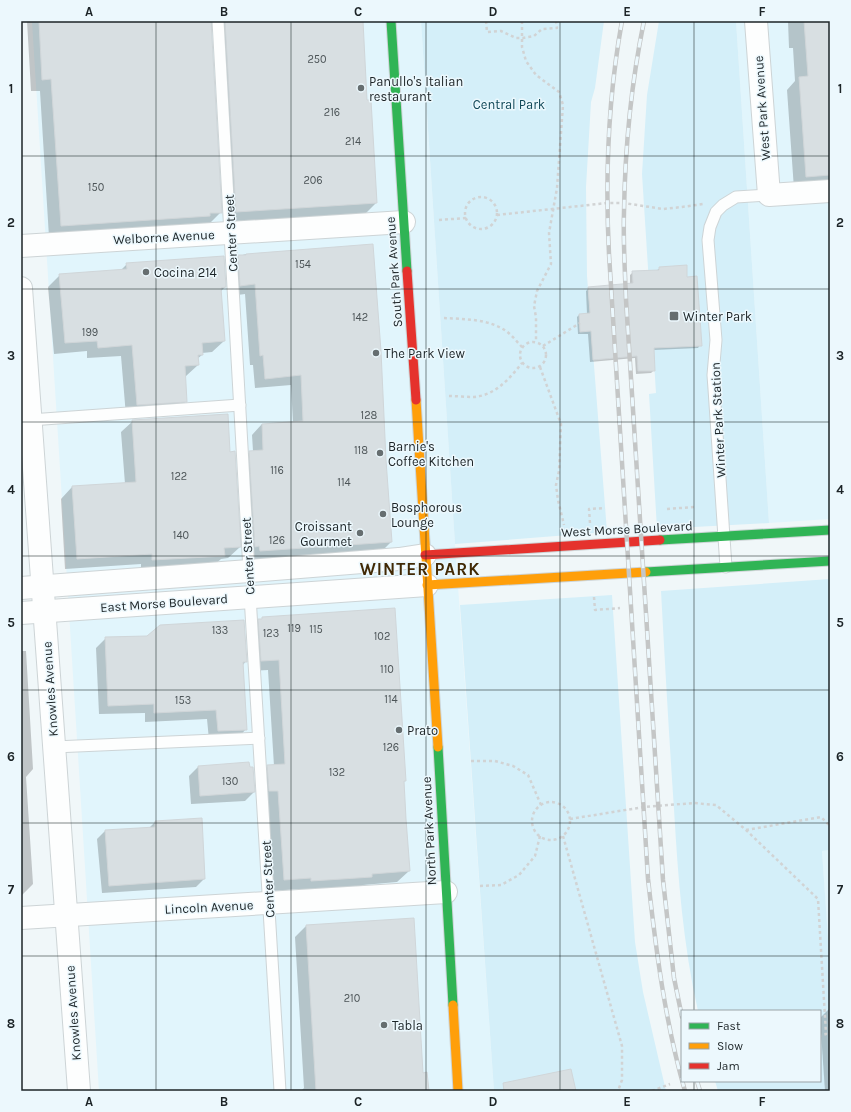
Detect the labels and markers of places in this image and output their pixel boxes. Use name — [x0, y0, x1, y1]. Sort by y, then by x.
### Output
place label: Panullo's Italian restaurant — [369, 74, 463, 104]
marker: Panullo's Italian restaurant — [356, 83, 366, 93]
place label: Cocina 214 — [154, 265, 217, 280]
marker: Cocina 214 — [141, 267, 151, 277]
place label: Winter Park — [683, 309, 752, 324]
marker: Winter Park — [668, 310, 680, 322]
place label: The Park View — [384, 346, 465, 361]
marker: The Park View — [371, 348, 381, 358]
place label: Barnie's Coffee Kitchen — [388, 439, 474, 469]
marker: Barnie's Coffee Kitchen — [375, 448, 385, 458]
place label: Bosphorous Lounge — [391, 500, 462, 530]
marker: Bosphorous Lounge — [378, 509, 388, 519]
place label: Croissant Gourmet — [295, 519, 352, 549]
marker: Croissant Gourmet — [355, 528, 365, 538]
place label: Prato — [407, 723, 438, 738]
marker: Prato — [394, 725, 404, 735]
place label: Tabla — [392, 1018, 423, 1033]
marker: Tabla — [379, 1020, 389, 1030]

